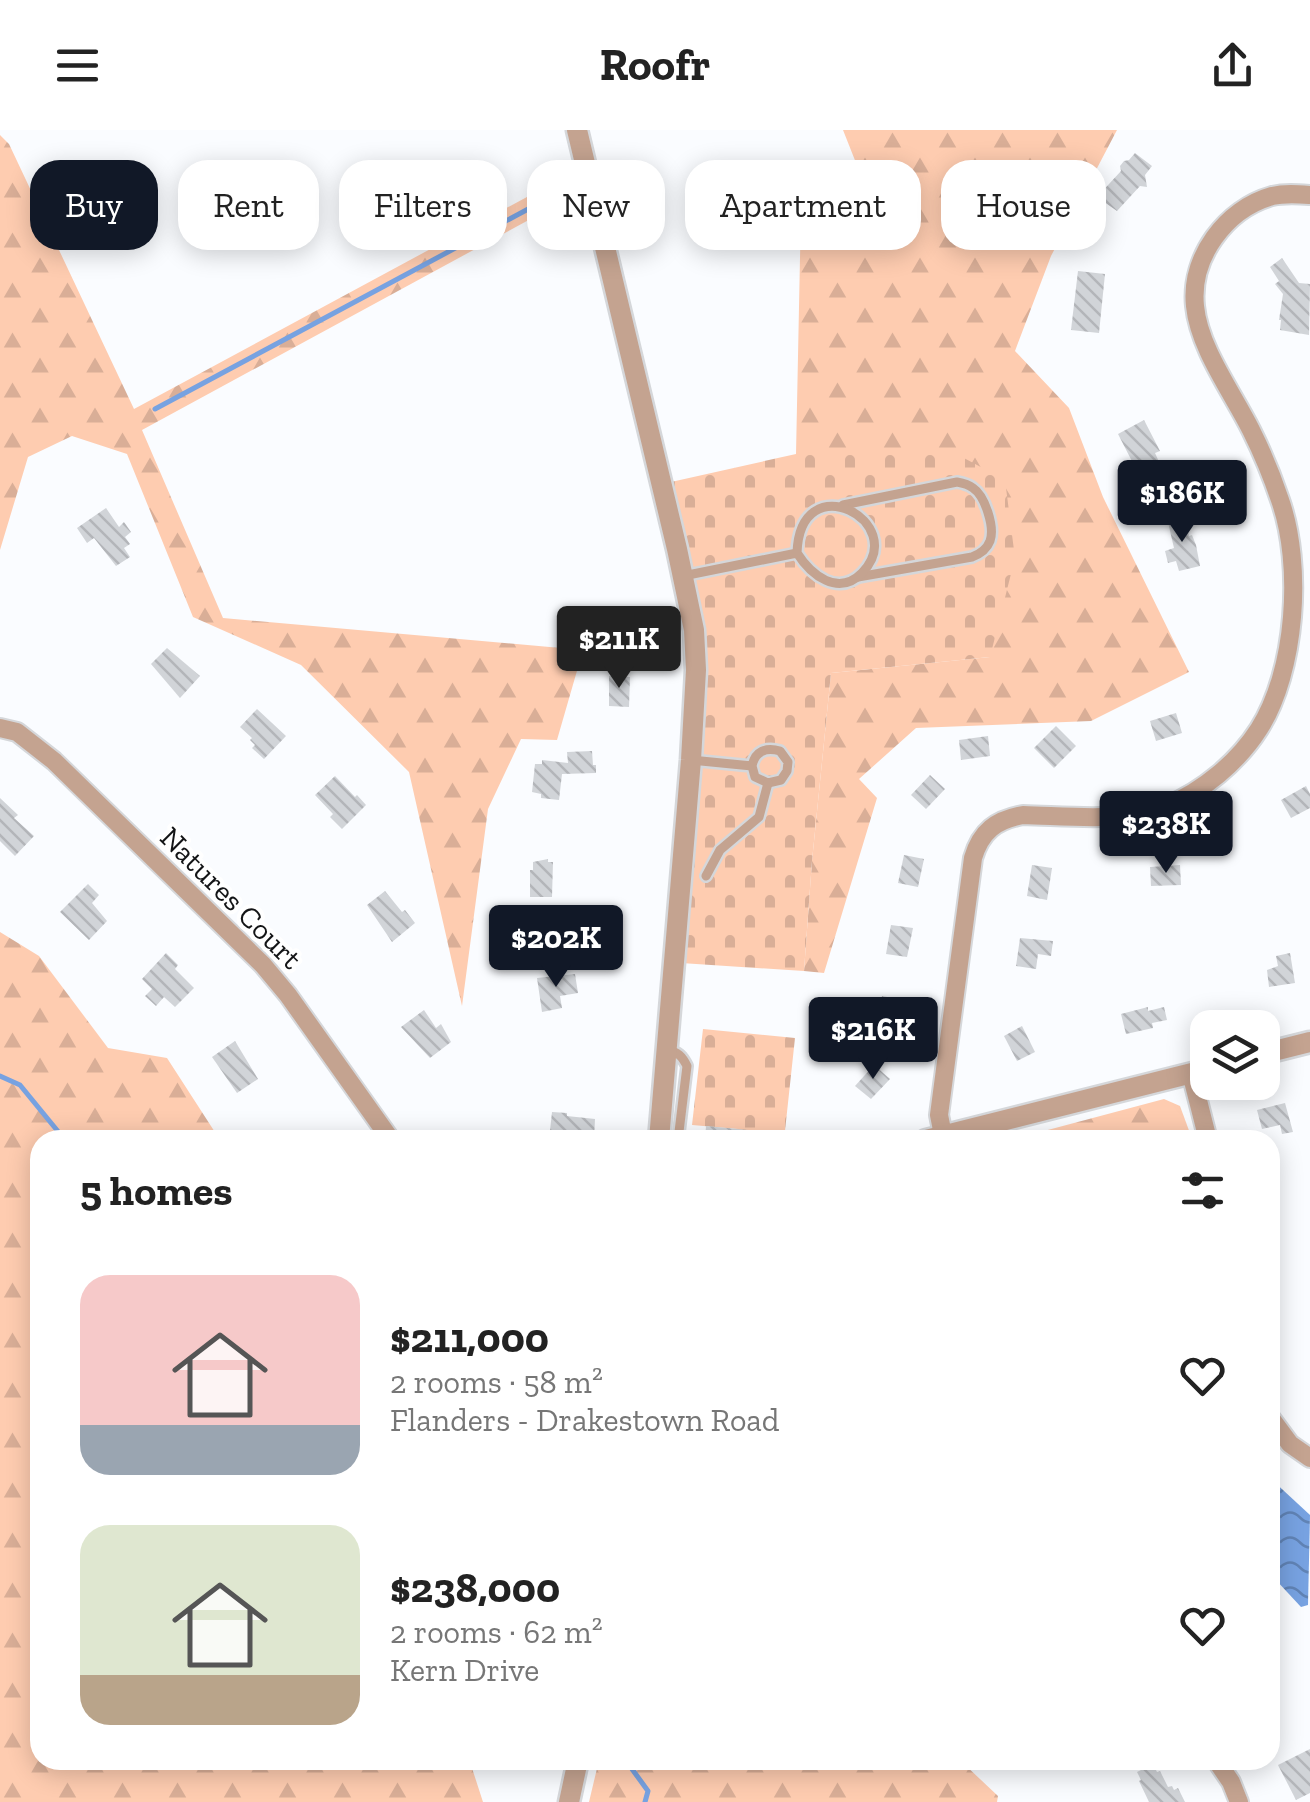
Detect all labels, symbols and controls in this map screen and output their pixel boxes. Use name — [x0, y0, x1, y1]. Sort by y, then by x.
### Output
icon: menu — [50, 38, 105, 93]
text: Roofr — [600, 38, 710, 92]
icon: share — [1205, 38, 1260, 93]
chip: Buy — [30, 160, 158, 250]
chip: Rent — [178, 160, 319, 250]
chip: Filters — [339, 160, 507, 250]
chip: New — [527, 160, 665, 250]
chip: Apartment — [685, 160, 921, 250]
chip: House — [941, 160, 1106, 250]
pin: $186K — [1112, 460, 1252, 545]
text: $186K — [1140, 473, 1224, 511]
pin: $211K — [549, 606, 689, 691]
text: $211K — [579, 619, 659, 657]
pin: $238K — [1096, 791, 1236, 876]
text: $238K — [1122, 804, 1210, 842]
street label: Natures Court — [153, 820, 309, 976]
pin: $202K — [486, 905, 626, 990]
text: $202K — [511, 918, 601, 956]
pin: $216K — [803, 997, 943, 1082]
text: $216K — [831, 1010, 915, 1048]
map controls — [1190, 1010, 1280, 1100]
button: layers — [1190, 1010, 1280, 1100]
icon: filters — [1175, 1163, 1230, 1218]
text: 5 homes — [80, 1165, 233, 1216]
text: $211,000 — [390, 1312, 549, 1363]
icon: home — [160, 1315, 280, 1435]
icon: heart — [1175, 1348, 1230, 1403]
text: 2 rooms · 58 m² — [390, 1363, 603, 1401]
text: Flanders - Drakestown Road — [390, 1401, 779, 1439]
text: $238,000 — [390, 1562, 560, 1613]
icon: home — [160, 1565, 280, 1685]
icon: heart — [1175, 1598, 1230, 1653]
text: 2 rooms · 62 m² — [390, 1613, 603, 1651]
text: Kern Drive — [390, 1651, 539, 1689]

